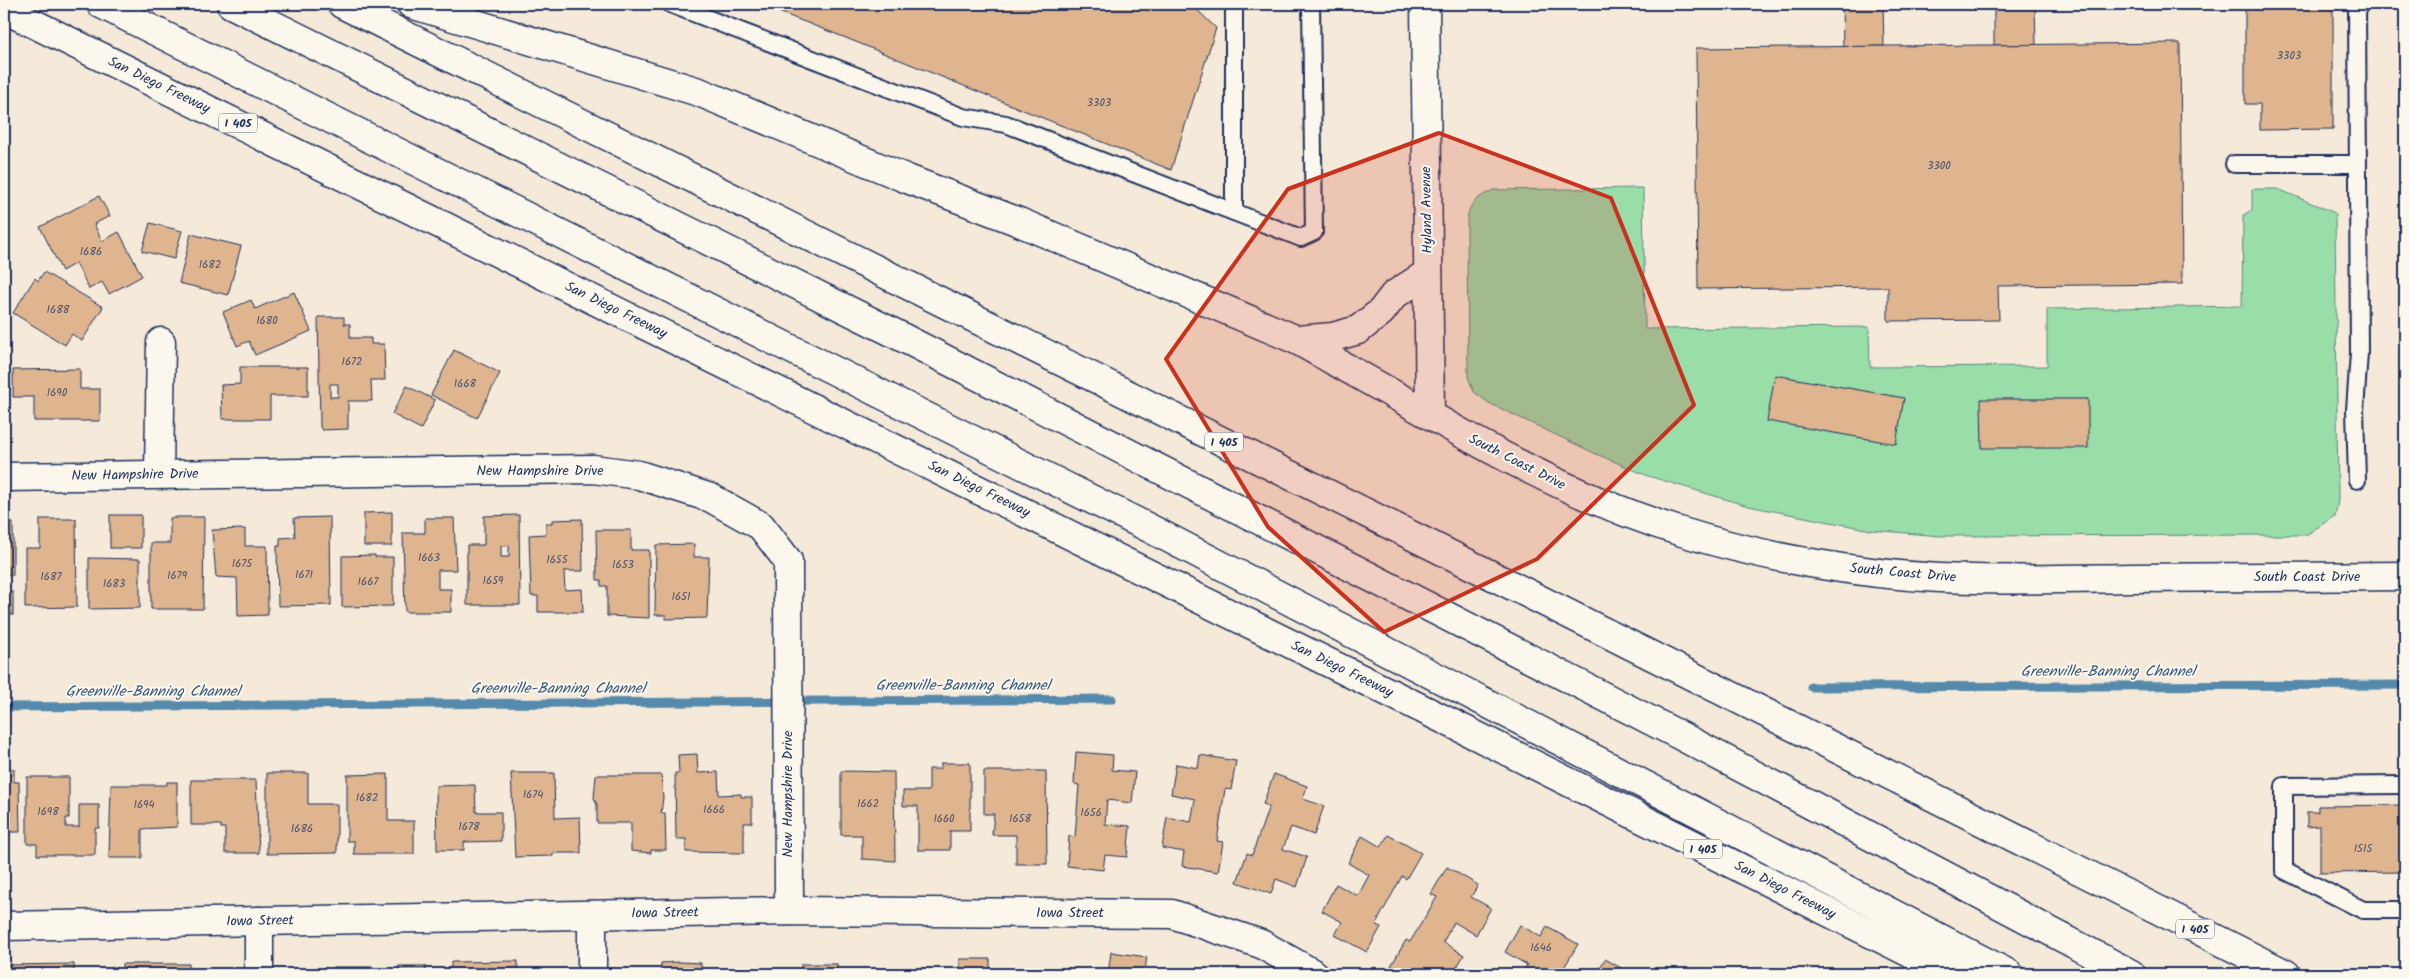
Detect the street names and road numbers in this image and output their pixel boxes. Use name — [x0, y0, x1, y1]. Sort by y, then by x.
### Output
street label: San Diego Freeway — [104, 51, 214, 120]
road number: I 405 — [219, 114, 257, 132]
street label: Hyland Avenue — [1415, 166, 1439, 254]
street label: San Diego Freeway — [561, 276, 671, 345]
street label: South Coast Drive — [1465, 428, 1570, 496]
road number: I 405 — [1205, 432, 1243, 452]
street label: San Diego Freeway — [924, 455, 1034, 524]
street label: New Hampshire Drive — [476, 460, 604, 482]
street label: New Hampshire Drive — [71, 463, 199, 487]
street label: South Coast Drive — [1849, 557, 1958, 589]
street label: South Coast Drive — [2254, 566, 2361, 588]
street label: San Diego Freeway — [1287, 635, 1397, 704]
street label: New Hampshire Drive — [777, 730, 799, 858]
road number: I 405 — [1684, 840, 1722, 859]
street label: San Diego Freeway — [1730, 855, 1840, 925]
street label: Iowa Street — [631, 901, 700, 925]
street label: Iowa Street — [1036, 902, 1104, 924]
street label: Iowa Street — [226, 909, 295, 933]
road number: I 405 — [2176, 920, 2214, 939]

